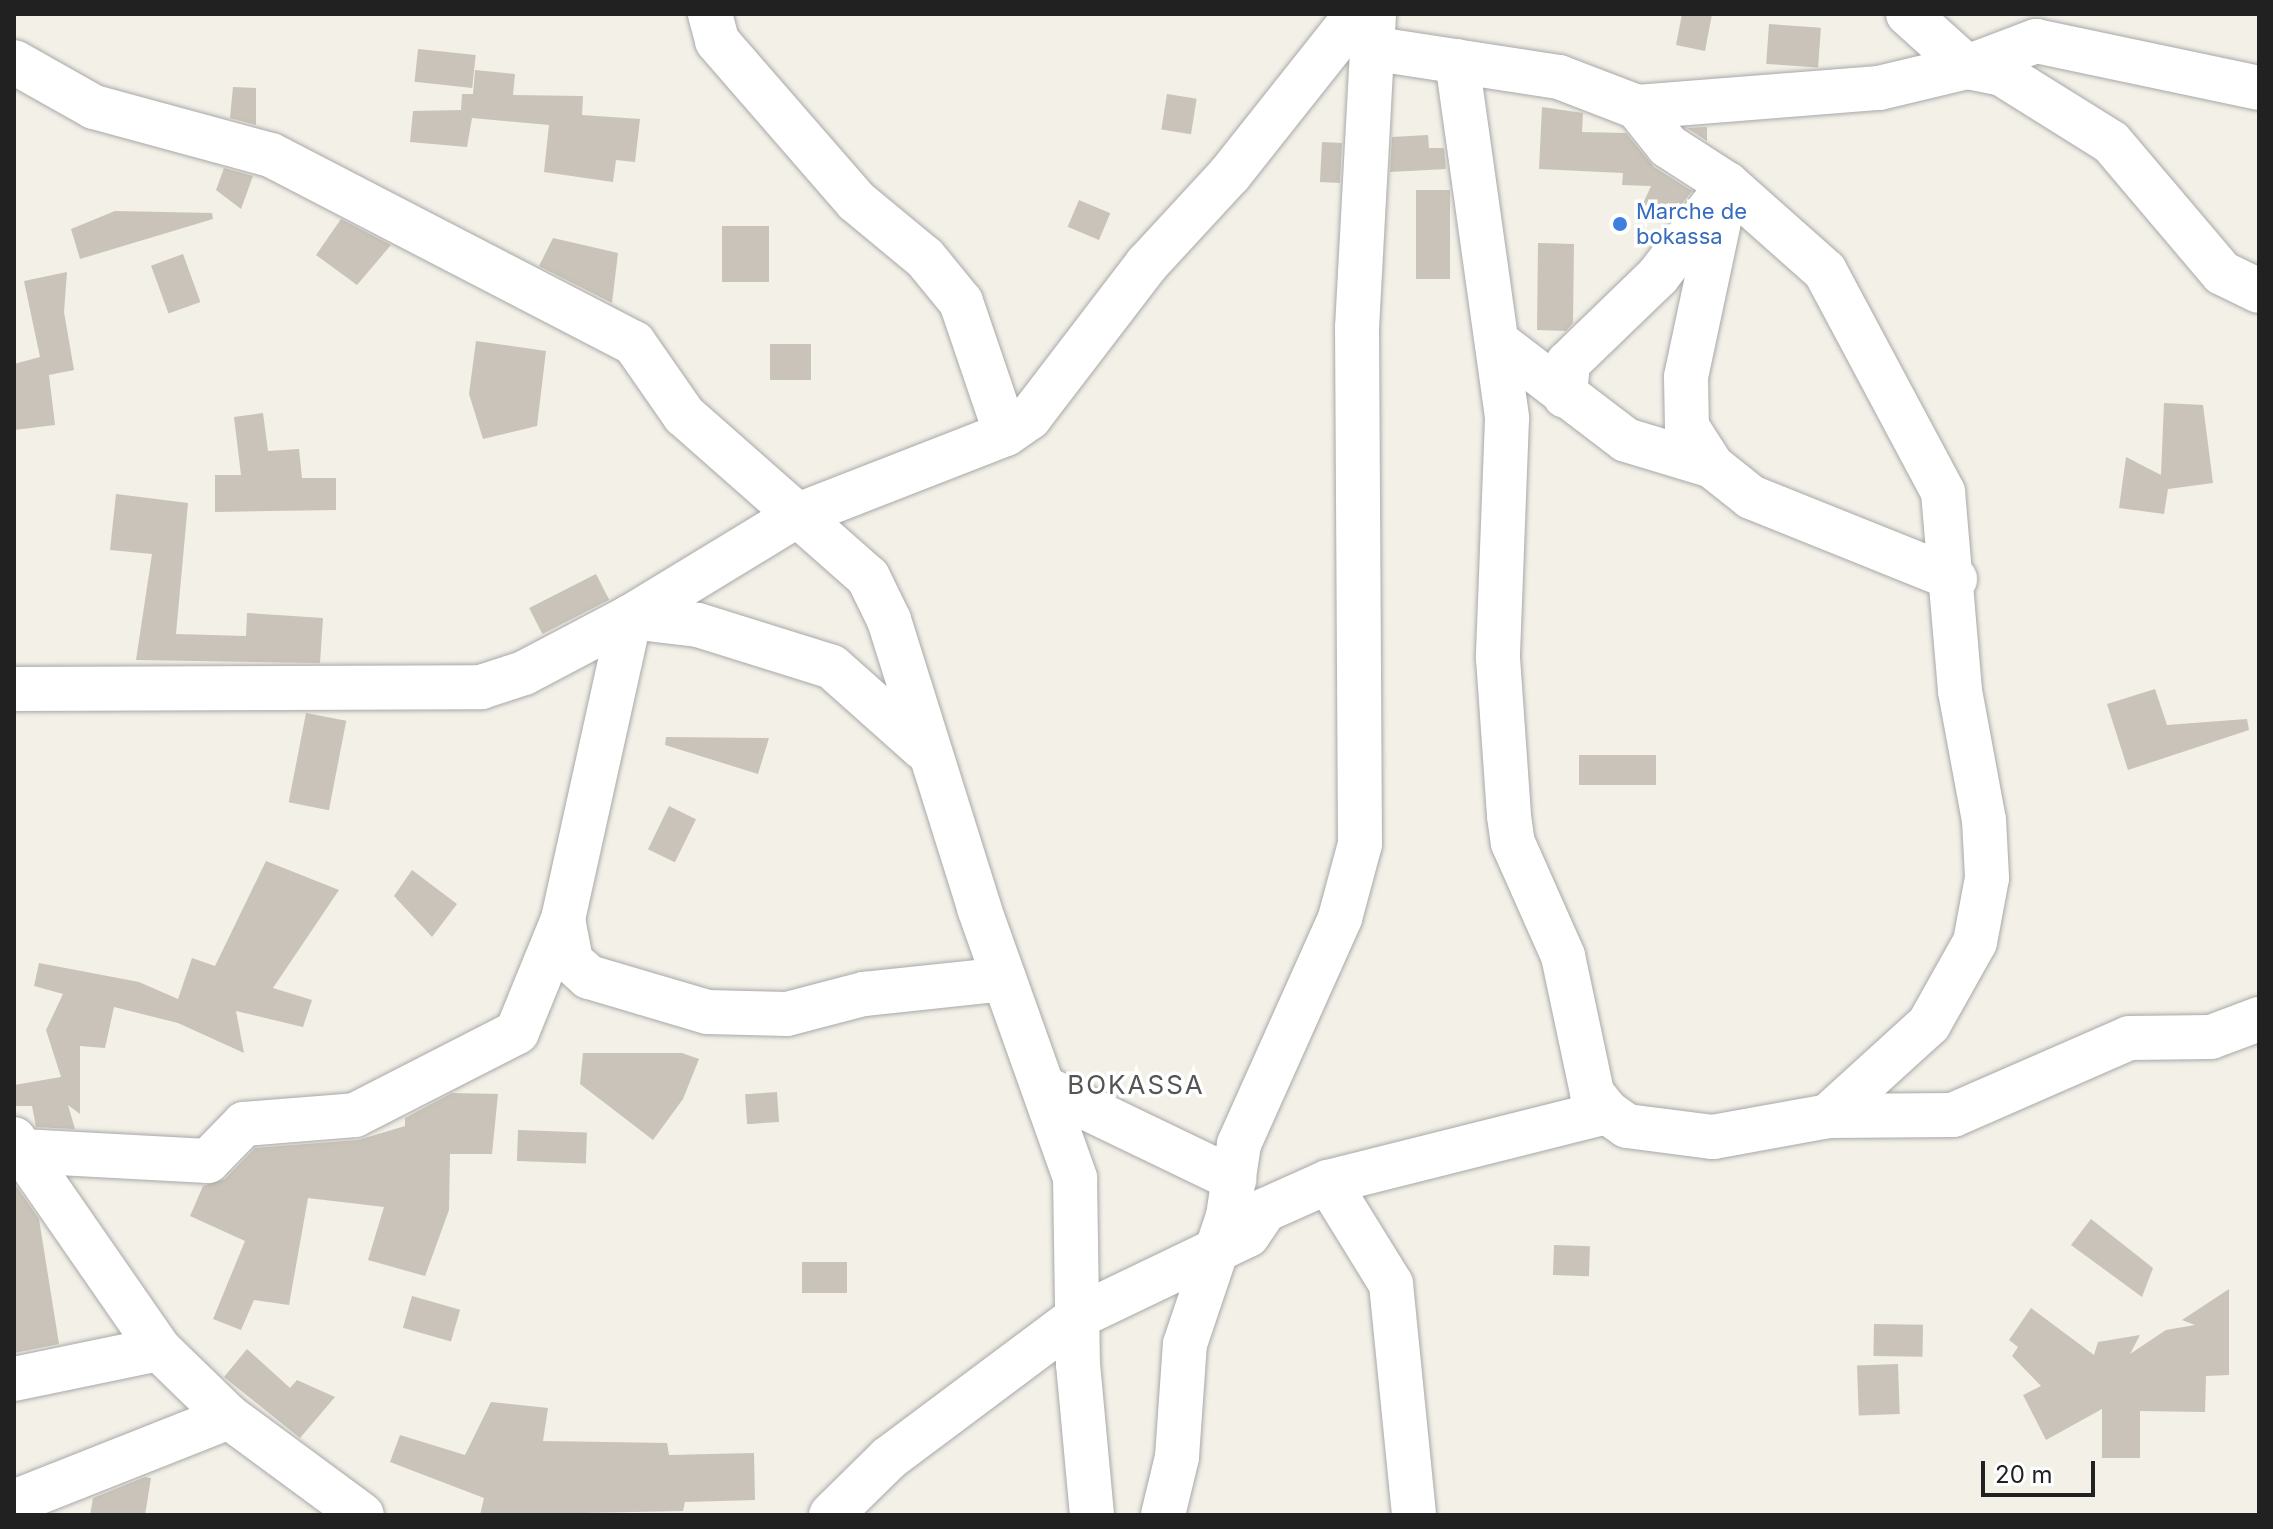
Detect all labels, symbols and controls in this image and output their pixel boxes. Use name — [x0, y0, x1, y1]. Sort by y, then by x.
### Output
place label: Marche de bokassa — [1636, 198, 1747, 250]
marker: Marche de bokassa — [1611, 215, 1629, 233]
district label: BOKASSA — [1067, 1069, 1205, 1101]
scale bar — [1985, 1445, 2099, 1495]
text: 20 m — [1995, 1460, 2053, 1489]

